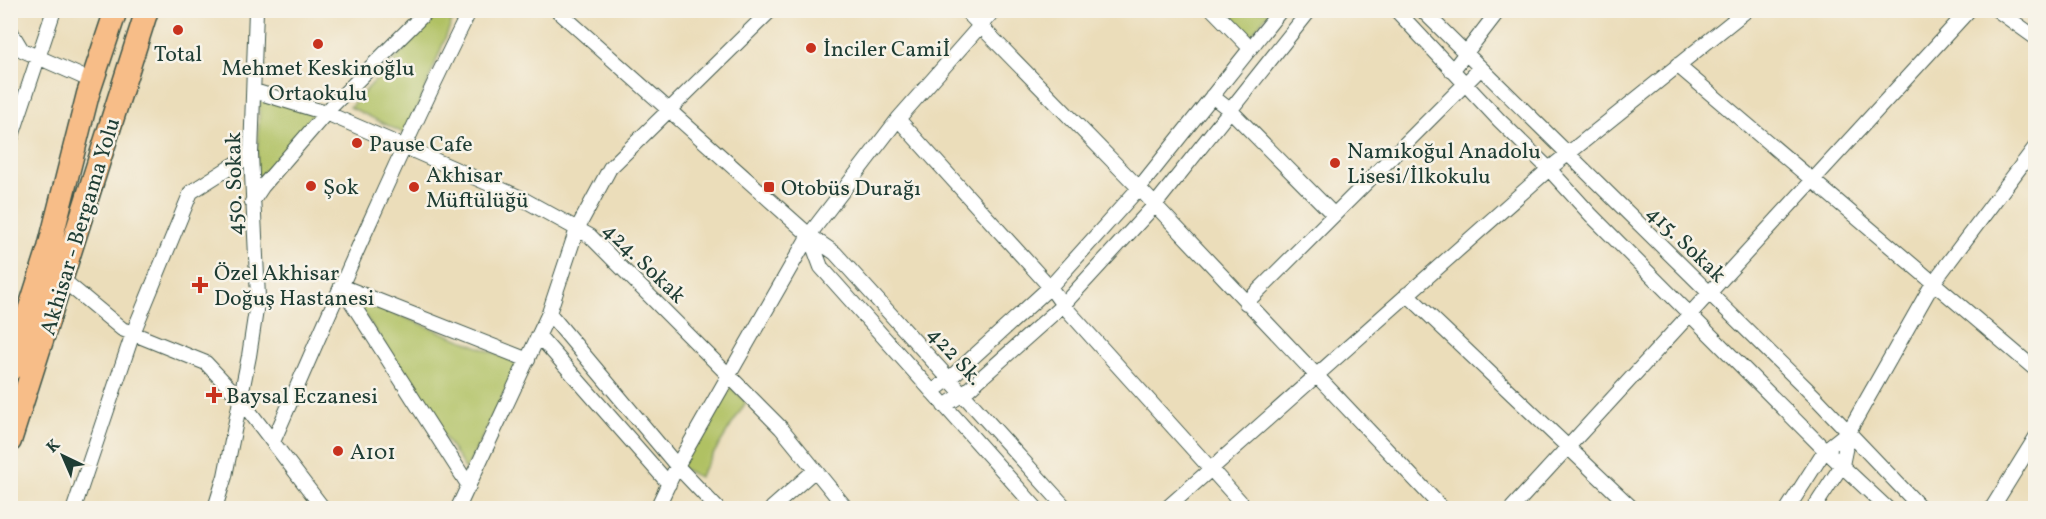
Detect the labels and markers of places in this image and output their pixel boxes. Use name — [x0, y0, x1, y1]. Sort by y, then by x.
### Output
marker: Total — [171, 23, 185, 37]
place label: İnciler Camiİ — [823, 35, 950, 66]
marker: Mehmet Keskinoğlu Ortaokulu — [311, 37, 325, 51]
place label: Total — [154, 40, 202, 71]
marker: İnciler Camiİ — [804, 41, 818, 55]
place label: Mehmet Keskinoğlu Ortaokulu — [221, 54, 415, 110]
place label: Pause Cafe — [369, 130, 473, 161]
marker: Pause Cafe — [350, 136, 364, 150]
place label: Namıkoğul Anadolu Lisesi/İlkokulu — [1347, 137, 1541, 193]
marker: Namıkoğul Anadolu Lisesi/İlkokulu — [1328, 156, 1342, 170]
place label: Akhisar Müftülüğü — [426, 161, 529, 217]
place label: Şok — [323, 173, 359, 204]
place label: Otobüs Durağı — [781, 174, 921, 205]
marker: Şok — [304, 179, 318, 193]
marker: Akhisar Müftülüğü — [407, 180, 421, 194]
marker: Otobüs Durağı — [762, 180, 776, 194]
place label: Özel Akhisar Doğuş Hastanesi — [214, 259, 374, 315]
marker: Özel Akhisar Doğuş Hastanesi — [191, 276, 209, 294]
place label: Baysal Eczanesi — [226, 382, 378, 413]
marker: Baysal Eczanesi — [207, 388, 221, 402]
place label: A101 — [350, 438, 396, 469]
marker: A101 — [331, 444, 345, 458]

